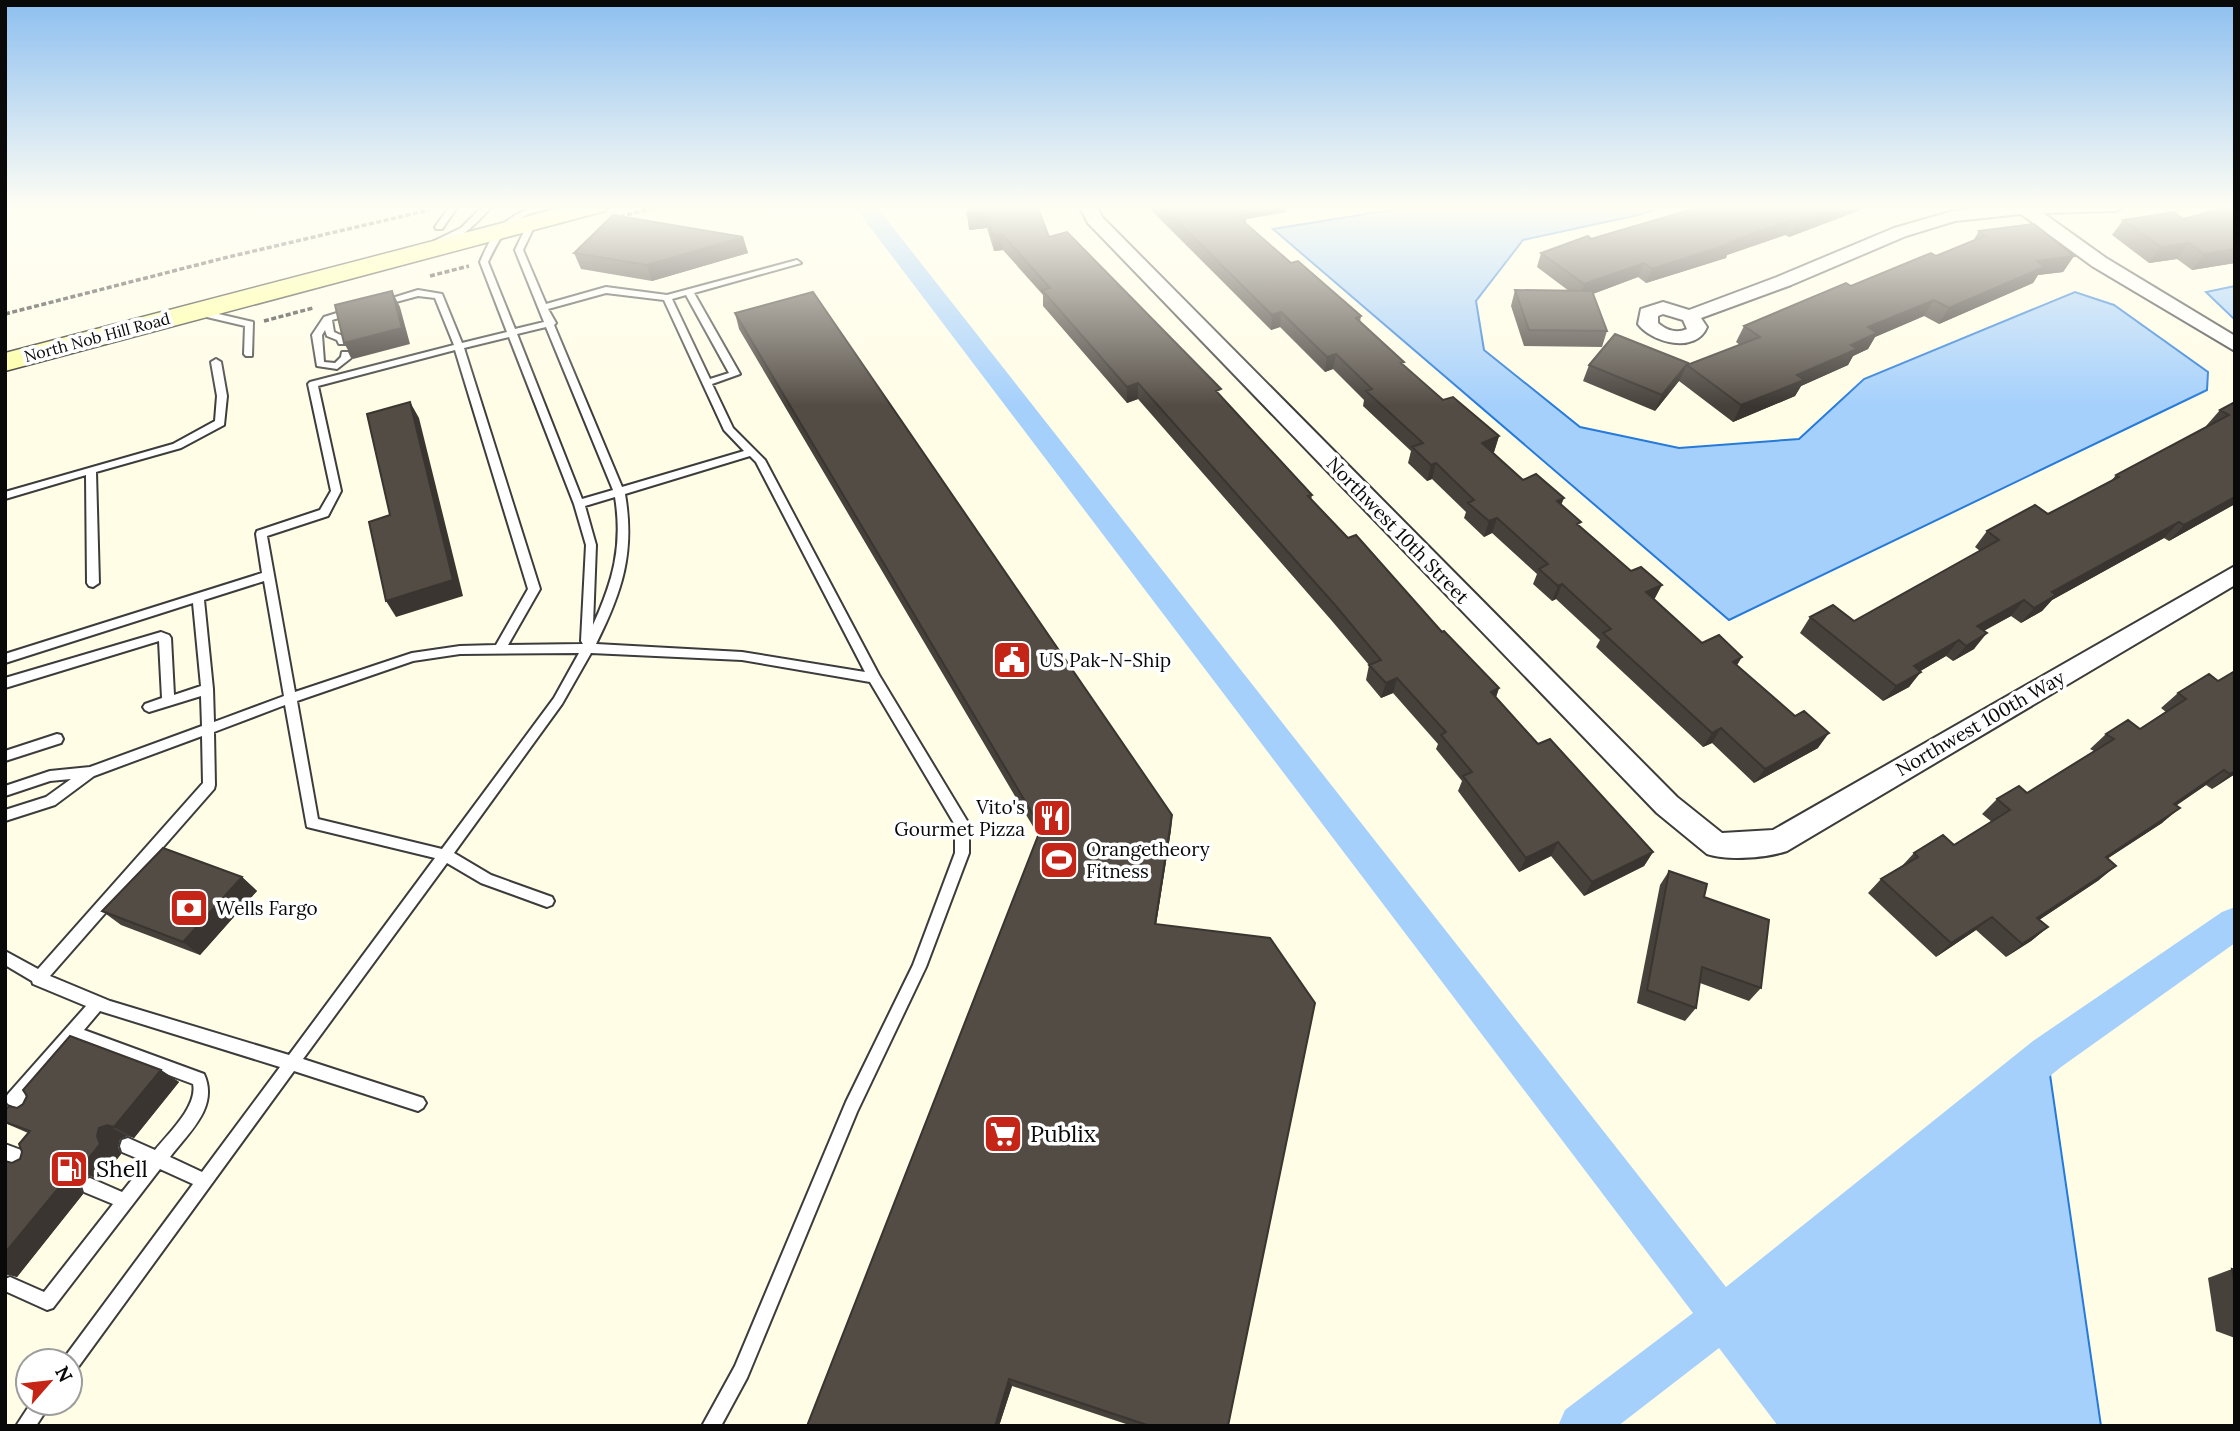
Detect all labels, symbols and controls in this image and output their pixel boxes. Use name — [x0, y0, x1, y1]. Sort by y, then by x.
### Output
street label: North Nob Hill Road — [22, 308, 173, 366]
street label: Northwest 10th Street — [1322, 451, 1475, 609]
public building icon: US Pak-N-Ship — [991, 639, 1033, 681]
place label: US Pak-N-Ship — [1039, 648, 1171, 672]
street label: Northwest 100th Way — [1891, 665, 2069, 781]
place label: Vito's Gourmet Pizza — [894, 795, 1025, 841]
restaurant icon: Vito's Gourmet Pizza — [1031, 797, 1073, 839]
place label: Orangetheory Fitness — [1086, 837, 1210, 883]
sports icon: Orangetheory Fitness — [1038, 839, 1080, 881]
bank icon: Wells Fargo — [168, 887, 210, 929]
place label: Wells Fargo — [216, 896, 318, 920]
supermarket icon: Publix — [982, 1113, 1024, 1155]
place label: Publix — [1030, 1119, 1096, 1148]
fuel station icon: Shell — [48, 1148, 90, 1190]
place label: Shell — [96, 1154, 148, 1183]
north arrow — [14, 1347, 84, 1417]
text: N — [50, 1362, 78, 1386]

